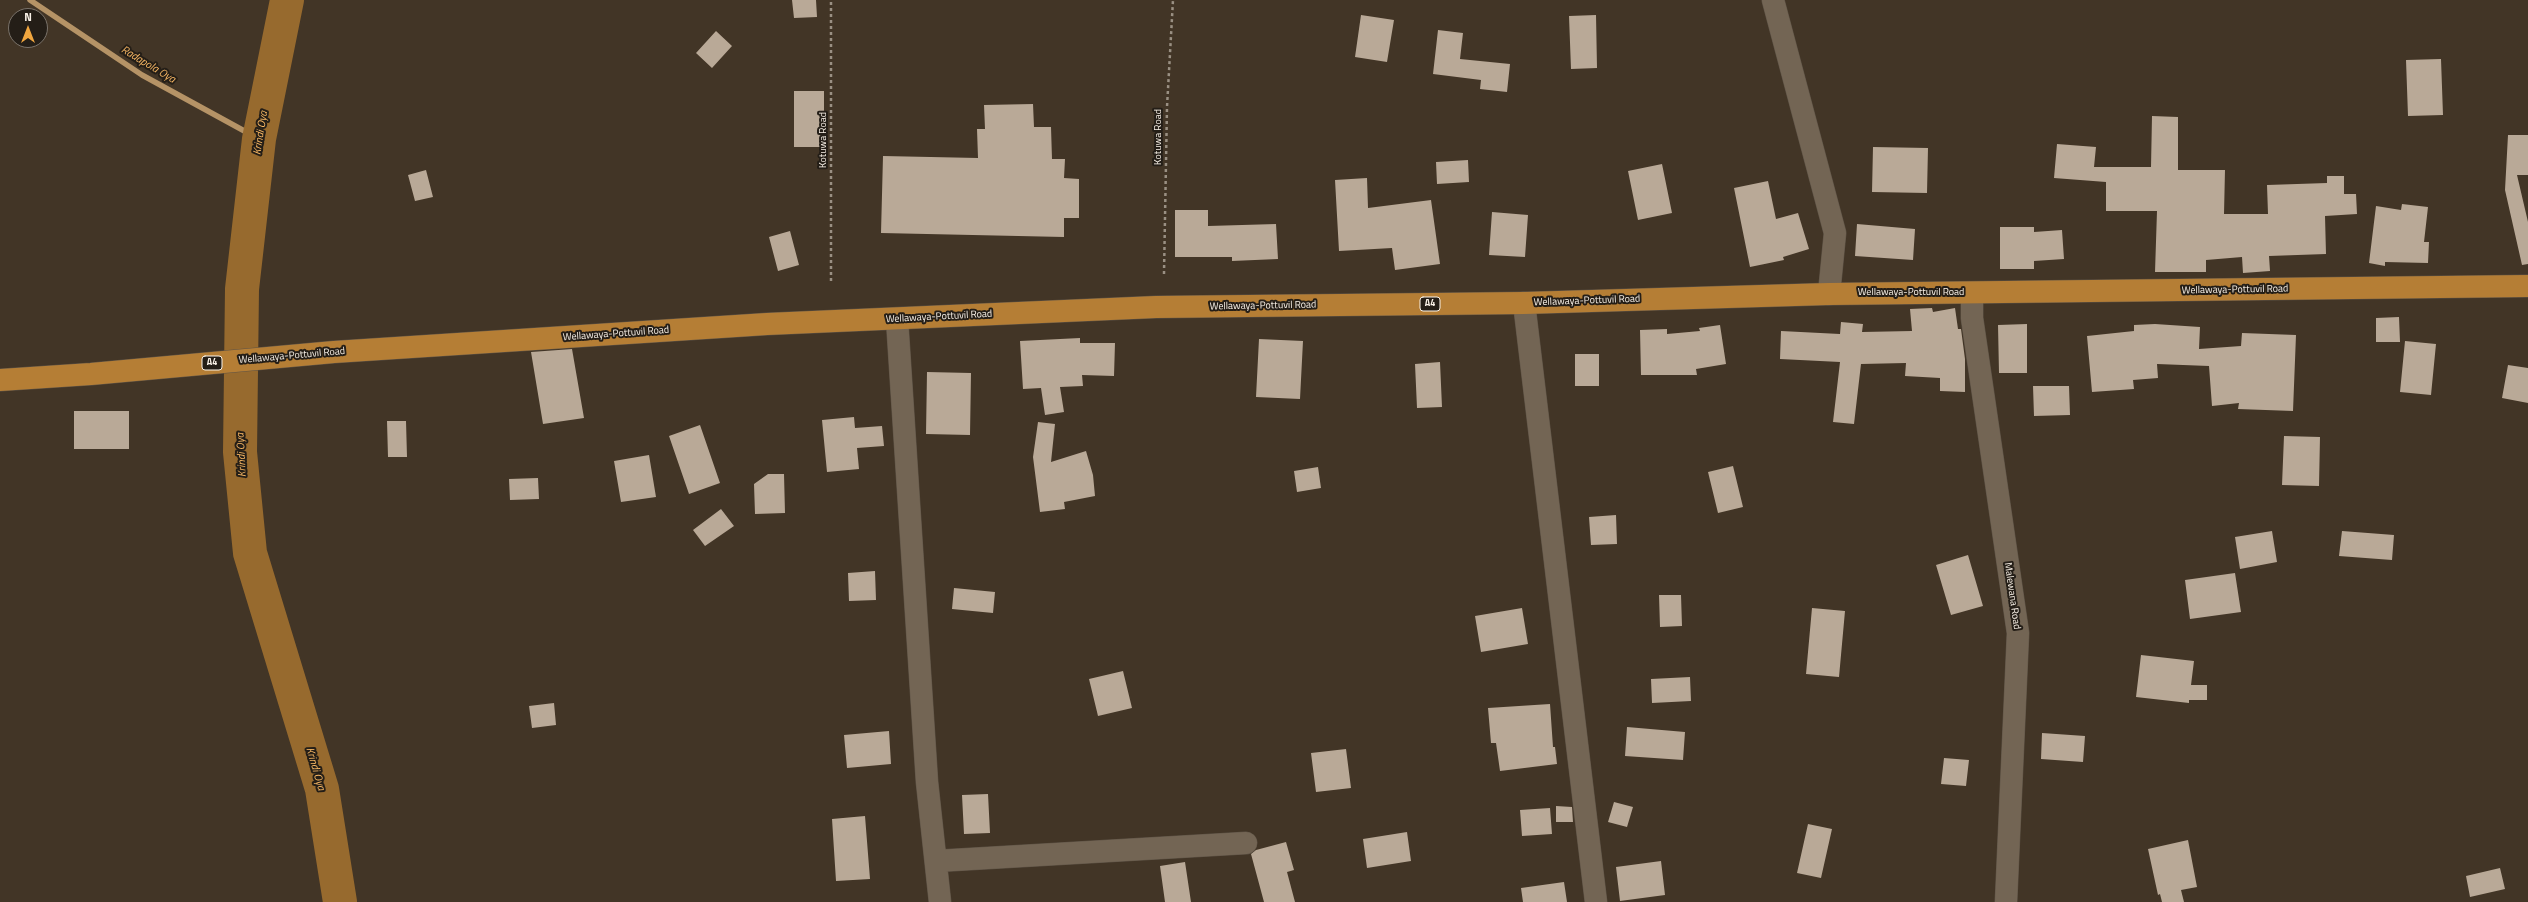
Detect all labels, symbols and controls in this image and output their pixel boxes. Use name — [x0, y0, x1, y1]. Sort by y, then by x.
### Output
north arrow — [8, 8, 48, 48]
text: N — [24, 9, 32, 25]
water label: Radapola Oya — [118, 44, 178, 86]
street label: Kotuwa Road — [1153, 109, 1165, 165]
water label: Krindi Oya — [251, 110, 271, 156]
street label: Kotuwa Road — [818, 112, 830, 168]
street label: Wellawaya-Pottuvil Road — [2182, 283, 2288, 297]
street label: Wellawaya-Pottuvil Road — [1858, 287, 1964, 299]
street label: Wellawaya-Pottuvil Road — [1534, 293, 1640, 309]
road number: A4 — [1420, 297, 1440, 311]
street label: Wellawaya-Pottuvil Road — [1210, 299, 1316, 313]
street label: Wellawaya-Pottuvil Road — [885, 308, 993, 326]
street label: Wellawaya-Pottuvil Road — [562, 324, 670, 344]
street label: Wellawaya-Pottuvil Road — [238, 345, 346, 367]
road number: A4 — [202, 356, 222, 370]
water label: Krindi Oya — [234, 432, 250, 478]
street label: Malewana Road — [2001, 562, 2023, 630]
water label: Krindi Oya — [303, 746, 327, 792]

